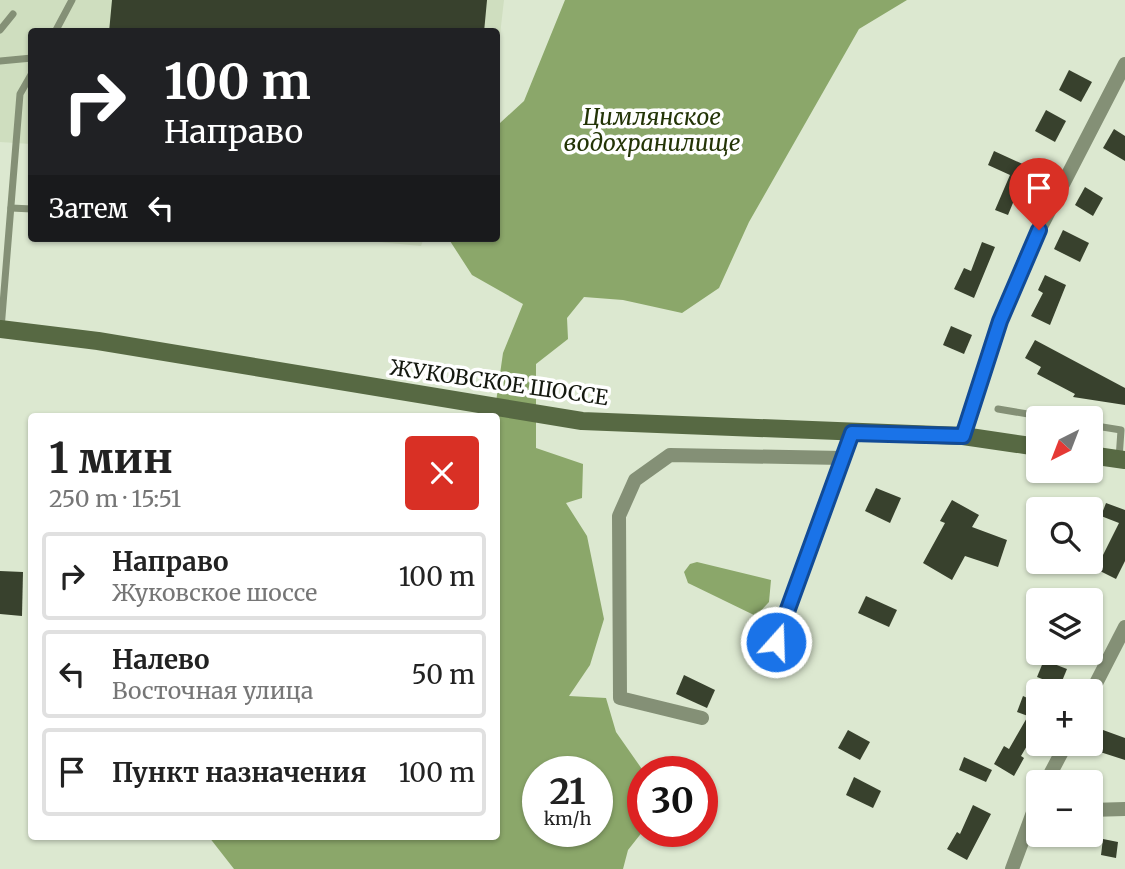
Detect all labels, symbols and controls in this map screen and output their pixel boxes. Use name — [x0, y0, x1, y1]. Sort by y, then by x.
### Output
text: 100 m — [164, 51, 311, 112]
icon: right — [49, 56, 140, 147]
water label: Цимлянское водохранилище — [564, 102, 740, 157]
text: Направо — [164, 112, 303, 152]
pin — [1009, 158, 1069, 230]
icon: arrive — [1020, 169, 1058, 207]
icon: left — [142, 189, 180, 227]
text: Затем — [49, 192, 128, 225]
street label: ЖУКОВСКОЕ ШОССЕ — [388, 354, 611, 411]
north arrow — [1026, 406, 1102, 483]
map controls — [1026, 406, 1103, 847]
text: 1 мин — [49, 432, 173, 484]
button: close — [405, 436, 479, 510]
text: 250 m · 15:51 — [49, 484, 181, 513]
button: search — [1026, 497, 1103, 574]
text: Направо — [112, 545, 229, 578]
icon: right — [53, 557, 91, 595]
text: 100 m — [399, 560, 475, 593]
text: Жуковское шоссе — [112, 578, 317, 607]
button: layers — [1026, 588, 1103, 665]
position arrow — [739, 605, 813, 679]
text: Налево — [112, 643, 210, 676]
icon: left — [53, 655, 91, 693]
text: 50 m — [411, 658, 475, 691]
text: Восточная улица — [112, 676, 313, 705]
button: + — [1026, 679, 1103, 756]
icon: arrive — [53, 753, 91, 791]
text: Пункт назначения — [112, 756, 366, 789]
text: 100 m — [399, 756, 475, 789]
speed limit sign: 30 — [627, 756, 718, 847]
text: 21 — [550, 770, 585, 814]
button: − — [1026, 770, 1103, 847]
text: km/h — [544, 807, 591, 830]

